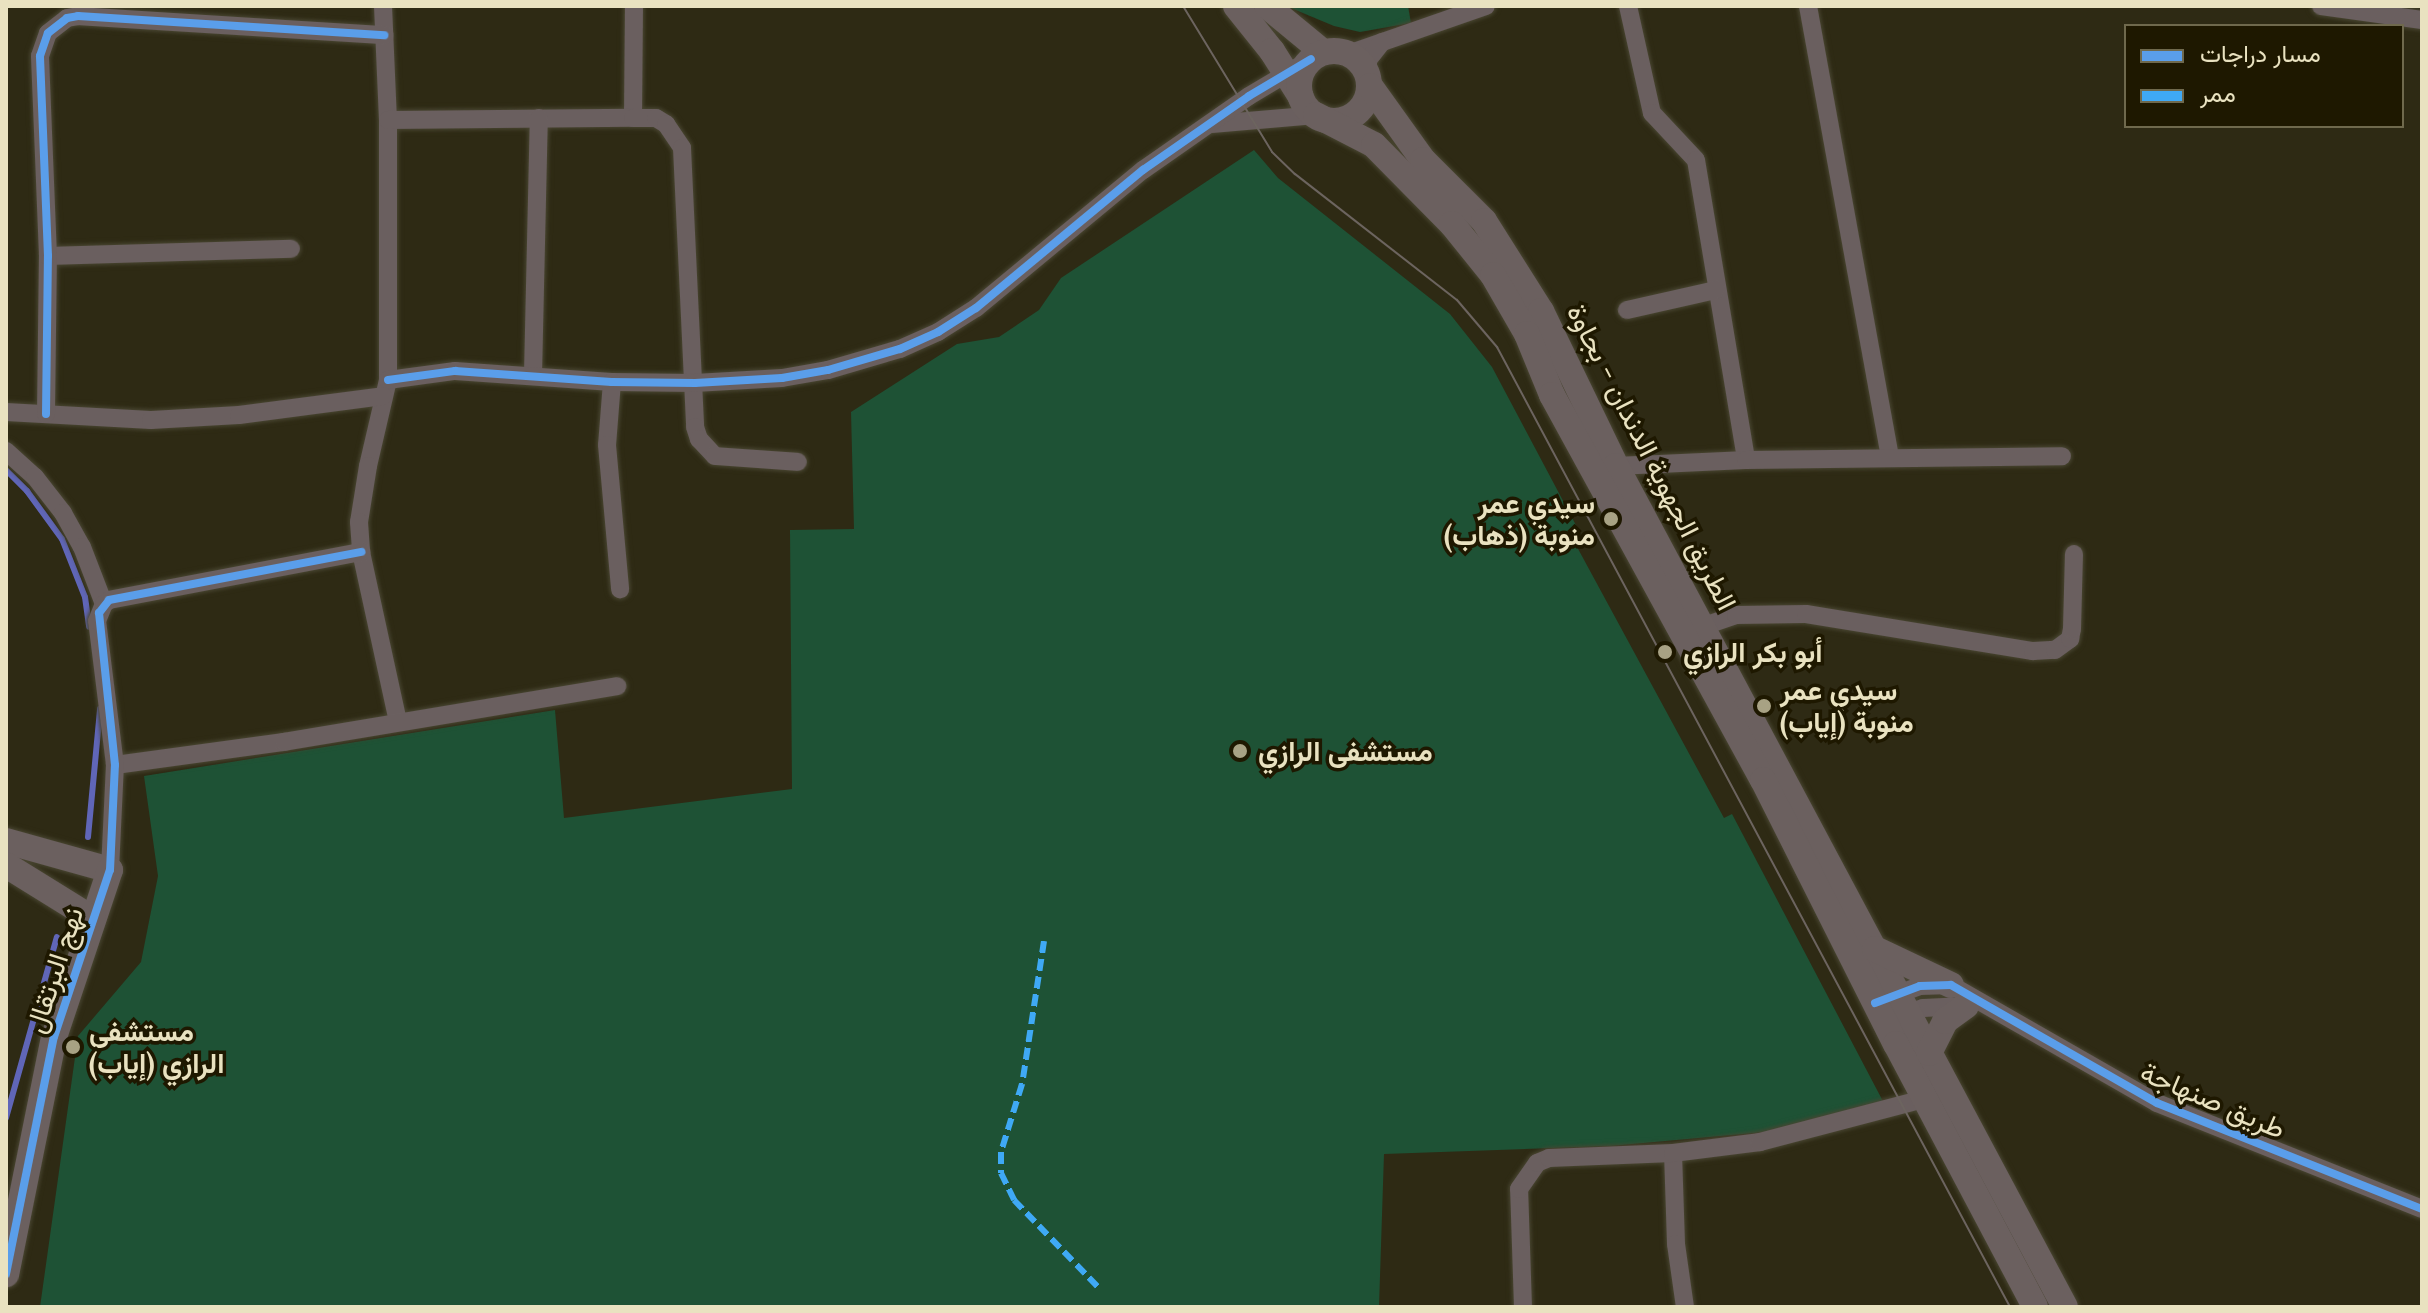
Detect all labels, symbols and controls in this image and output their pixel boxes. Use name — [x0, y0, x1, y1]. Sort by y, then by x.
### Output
legend — [2124, 24, 2404, 128]
text: مسار دراجات — [2200, 38, 2321, 69]
text: ممر — [2200, 78, 2236, 109]
street label: الطريق الجهوية الدندان - بجاوة — [1560, 298, 1744, 616]
place label: سيدي عمر منوبة (ذهاب) — [1444, 486, 1595, 552]
marker: سيدي عمر منوبة (ذهاب) — [1602, 510, 1620, 528]
place label: أبو بكر الرازي — [1683, 635, 1823, 669]
marker: أبو بكر الرازي — [1654, 641, 1676, 663]
place label: سيدي عمر منوبة (إياب) — [1780, 673, 1914, 739]
marker: سيدي عمر منوبة (إياب) — [1755, 697, 1773, 715]
place label: مستشفى الرازي — [1258, 734, 1433, 768]
marker: مستشفى الرازي — [1229, 740, 1251, 762]
street label: نهج البرتقال — [18, 903, 90, 1037]
place label: مستشفى الرازي (إياب) — [89, 1014, 224, 1080]
marker: مستشفى الرازي (إياب) — [64, 1038, 82, 1056]
street label: طريق صنهاجة — [2135, 1054, 2291, 1146]

